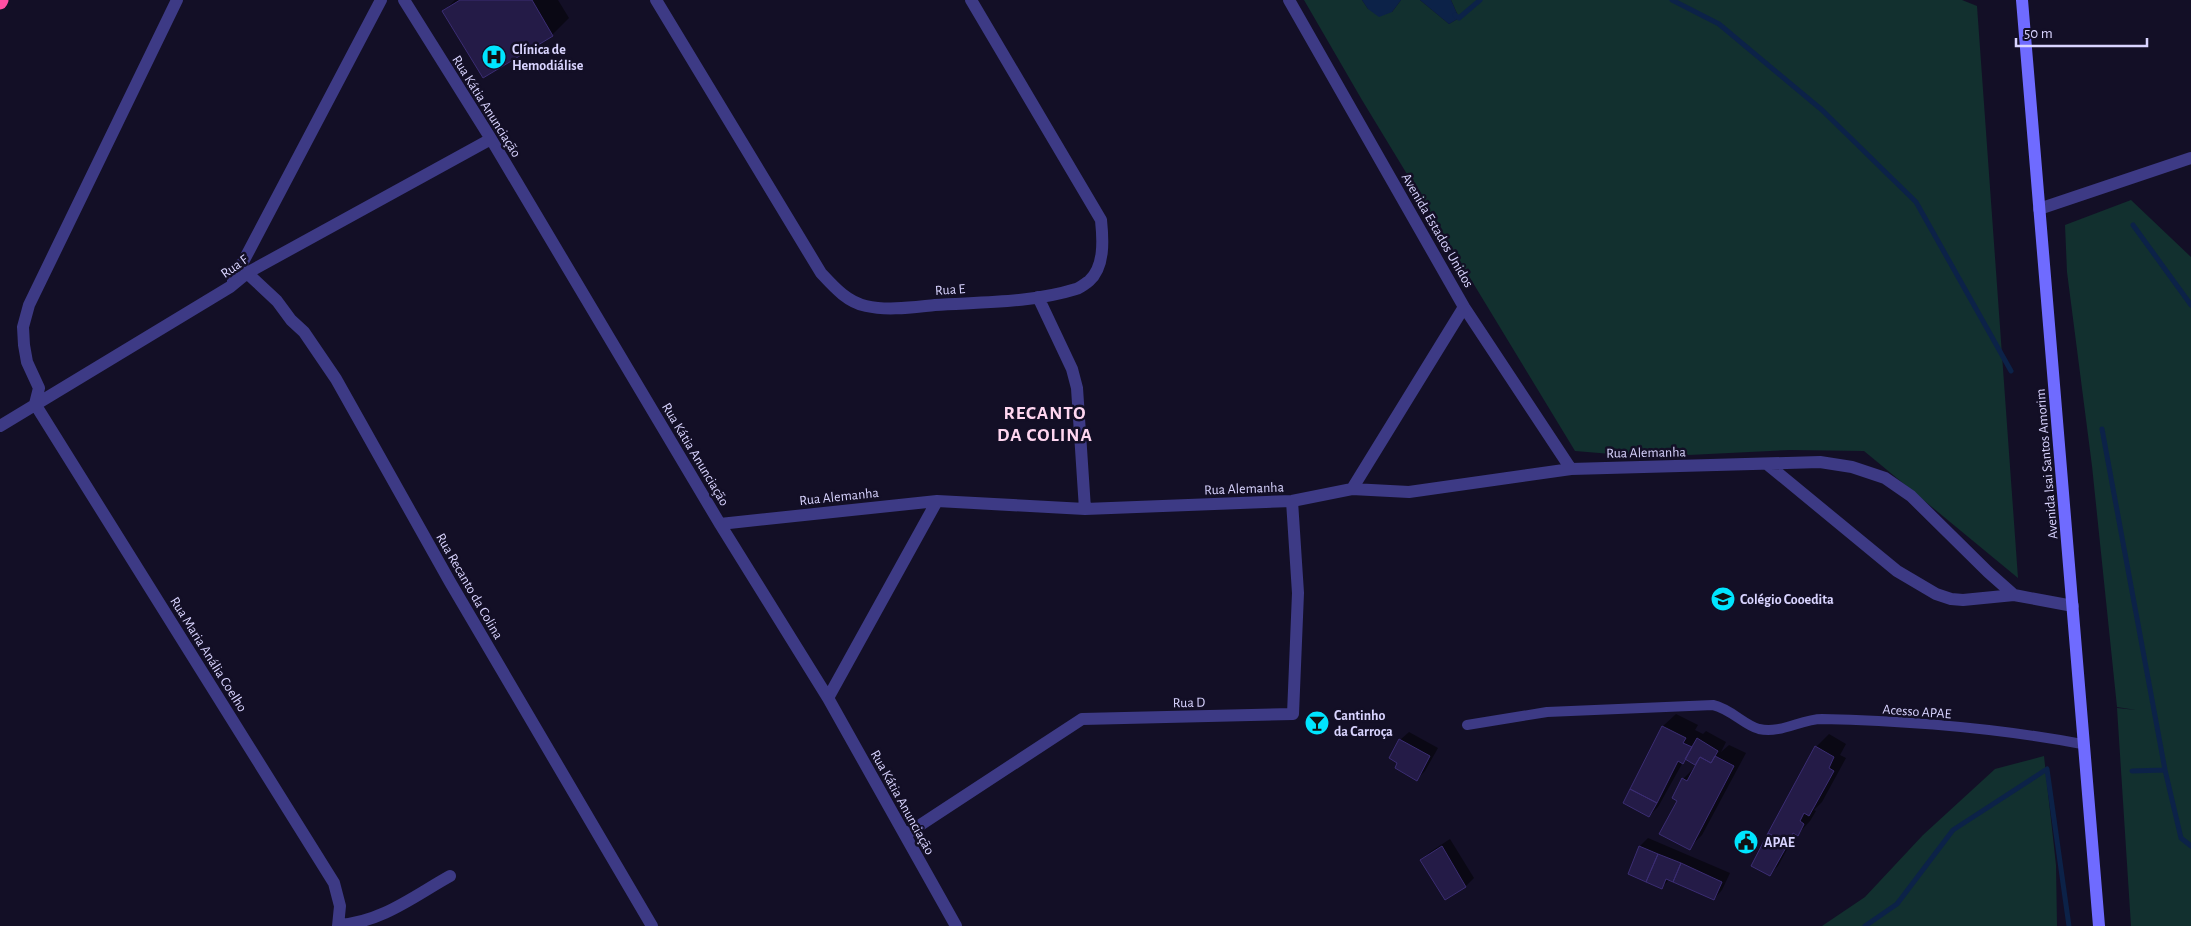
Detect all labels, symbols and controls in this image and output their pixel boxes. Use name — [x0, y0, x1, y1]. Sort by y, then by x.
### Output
scale bar — [2016, 15, 2147, 47]
text: 50 m — [2024, 26, 2053, 41]
place label: Clínica de Hemodiálise — [512, 43, 584, 73]
hospital icon: Clínica de Hemodiálise — [481, 44, 507, 70]
street label: Rua Kátia Anunciação — [449, 53, 523, 160]
street label: Avenida Estados Unidos — [1399, 171, 1476, 290]
street label: Rua F — [218, 252, 251, 281]
street label: Rua E — [935, 282, 966, 298]
street label: Avenida Isai Santos Amorim — [2033, 388, 2061, 540]
street label: Rua Kátia Anunciação — [659, 401, 731, 508]
district label: RECANTO DA COLINA — [997, 404, 1093, 445]
street label: Rua Alemanha — [1606, 445, 1687, 461]
street label: Rua Alemanha — [1204, 481, 1285, 497]
street label: Rua Alemanha — [799, 486, 880, 508]
street label: Rua Recanto da Colina — [433, 531, 505, 642]
school or university icon: Colégio Cooedita — [1710, 586, 1736, 612]
place label: Colégio Cooedita — [1740, 593, 1834, 607]
street label: Rua Maria Anália Coelho — [167, 595, 249, 715]
street label: Rua D — [1173, 696, 1205, 710]
street label: Acesso APAE — [1882, 703, 1952, 721]
place label: Cantinho da Carroça — [1334, 709, 1393, 739]
bar icon: Cantinho da Carroça — [1304, 710, 1330, 736]
street label: Rua Kátia Anunciação — [868, 748, 937, 857]
public building icon: APAE — [1733, 829, 1759, 855]
place label: APAE — [1764, 836, 1795, 850]

